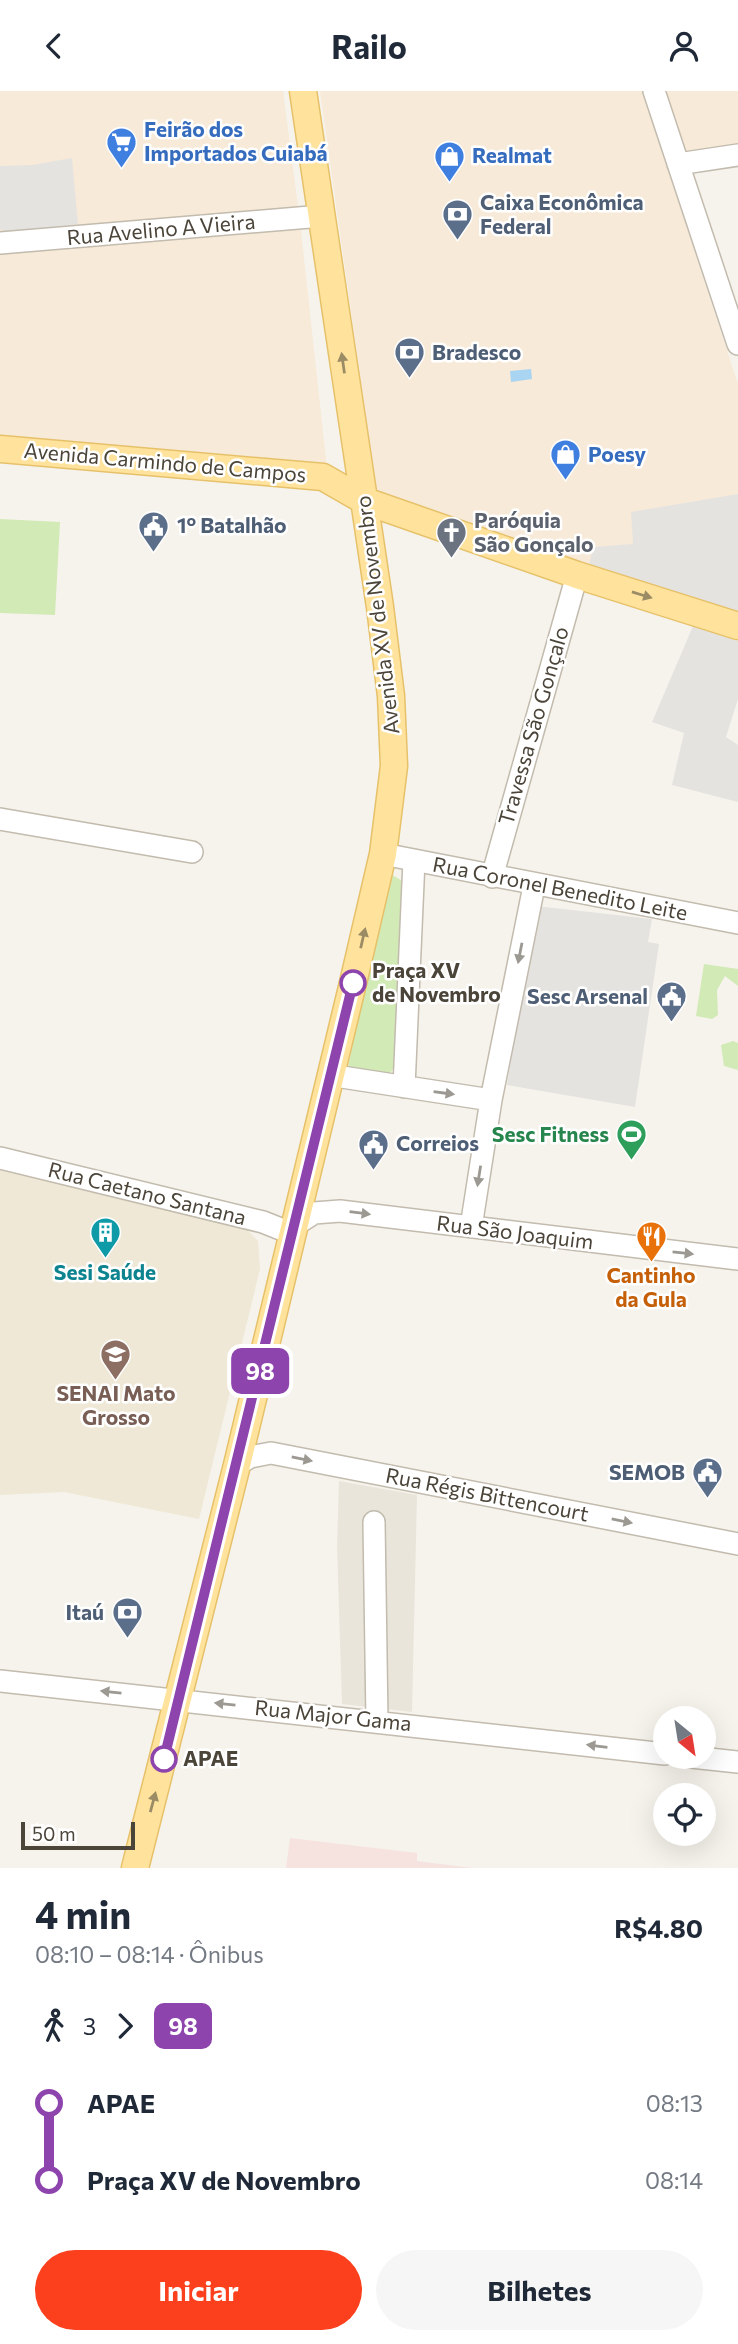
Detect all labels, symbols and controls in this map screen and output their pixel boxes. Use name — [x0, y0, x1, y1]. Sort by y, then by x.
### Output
text: Railo — [331, 26, 407, 66]
icon: back — [35, 27, 73, 65]
icon: person — [665, 27, 703, 65]
place label: Feirão dos Importados Cuiabá — [144, 116, 328, 165]
supermarket icon: Feirão dos Importados Cuiabá — [104, 125, 138, 169]
shop icon: Realmat — [432, 139, 466, 183]
place label: Realmat — [472, 142, 552, 167]
place label: Caixa Econômica Federal — [480, 189, 644, 238]
bank icon: Caixa Econômica Federal — [440, 198, 474, 242]
street label: Rua Avelino A Vieira — [66, 208, 256, 249]
bank icon: Bradesco — [392, 336, 426, 380]
place label: Bradesco — [432, 339, 521, 364]
one-way arrow — [337, 352, 348, 374]
street label: Avenida Carmindo de Campos — [23, 437, 307, 486]
shop icon: Poesy — [548, 438, 582, 482]
place label: Poesy — [588, 441, 647, 466]
street label: Avenida XV de Novembro — [349, 494, 404, 736]
place label: Paróquia São Gonçalo — [474, 507, 594, 556]
public building icon: 1º Batalhão — [137, 509, 171, 553]
place label: 1º Batalhão — [177, 512, 286, 537]
church icon: Paróquia São Gonçalo — [434, 516, 468, 560]
one-way arrow — [631, 591, 652, 601]
street label: Travessa São Gonçalo — [492, 624, 573, 828]
street label: Rua Coronel Benedito Leite — [431, 851, 690, 925]
one-way arrow — [358, 927, 369, 949]
one-way arrow — [515, 942, 526, 964]
place label: Praça XV de Novembro — [372, 957, 501, 1006]
marker: Praça XV de Novembro — [340, 970, 366, 996]
public building icon: Sesc Arsenal — [654, 980, 688, 1024]
place label: Sesc Arsenal — [527, 983, 648, 1008]
one-way arrow — [434, 1088, 456, 1099]
sports icon: Sesc Fitness — [615, 1118, 649, 1162]
place label: Sesc Fitness — [492, 1121, 609, 1146]
public building icon: Correios — [356, 1127, 390, 1171]
place label: Correios — [396, 1130, 479, 1155]
street label: Rua Caetano Santana — [46, 1156, 249, 1229]
one-way arrow — [473, 1165, 484, 1187]
one-way arrow — [349, 1208, 371, 1219]
street label: Rua São Joaquim — [435, 1209, 595, 1254]
building icon: Sesi Saúde — [88, 1216, 122, 1260]
restaurant icon: Cantinho da Gula — [634, 1219, 668, 1263]
one-way arrow — [672, 1247, 694, 1258]
place label: Sesi Saúde — [54, 1259, 156, 1284]
place label: Cantinho da Gula — [606, 1262, 696, 1311]
school or university icon: SENAI Mato Grosso — [99, 1337, 133, 1381]
line badge: 98 — [229, 1348, 292, 1394]
text: 98 — [245, 1356, 275, 1385]
place label: SENAI Mato Grosso — [56, 1380, 176, 1429]
one-way arrow — [291, 1453, 313, 1464]
public building icon: SEMOB — [691, 1456, 725, 1500]
place label: SEMOB — [609, 1459, 685, 1484]
street label: Rua Régis Bittencourt — [384, 1462, 591, 1525]
one-way arrow — [611, 1516, 633, 1527]
bank icon: Itaú — [110, 1596, 144, 1640]
place label: Itaú — [65, 1599, 104, 1624]
one-way arrow — [100, 1687, 122, 1698]
street label: Rua Major Gama — [253, 1694, 413, 1735]
one-way arrow — [214, 1699, 236, 1710]
north arrow — [653, 1706, 716, 1769]
map controls — [653, 1706, 716, 1846]
one-way arrow — [586, 1741, 608, 1752]
place label: APAE — [183, 1745, 238, 1770]
marker: APAE — [151, 1746, 177, 1772]
button: locate — [653, 1783, 716, 1846]
one-way arrow — [148, 1791, 158, 1812]
scale bar — [21, 1819, 135, 1851]
text: 50 m — [32, 1822, 76, 1845]
text: 4 min — [35, 1890, 131, 1937]
text: R$4.80 — [614, 1912, 703, 1943]
text: 08:10 – 08:14 · Ônibus — [35, 1940, 264, 1968]
icon: walk — [35, 2007, 73, 2045]
icon: forward — [106, 2007, 144, 2045]
text: 98 — [168, 2011, 198, 2040]
text: 3 — [83, 2012, 96, 2040]
text: APAE — [87, 2087, 155, 2118]
text: 08:13 — [646, 2089, 703, 2117]
text: Praça XV de Novembro — [87, 2164, 361, 2195]
text: 08:14 — [645, 2166, 703, 2194]
button: Iniciar — [35, 2250, 362, 2330]
button: Bilhetes — [376, 2250, 703, 2330]

